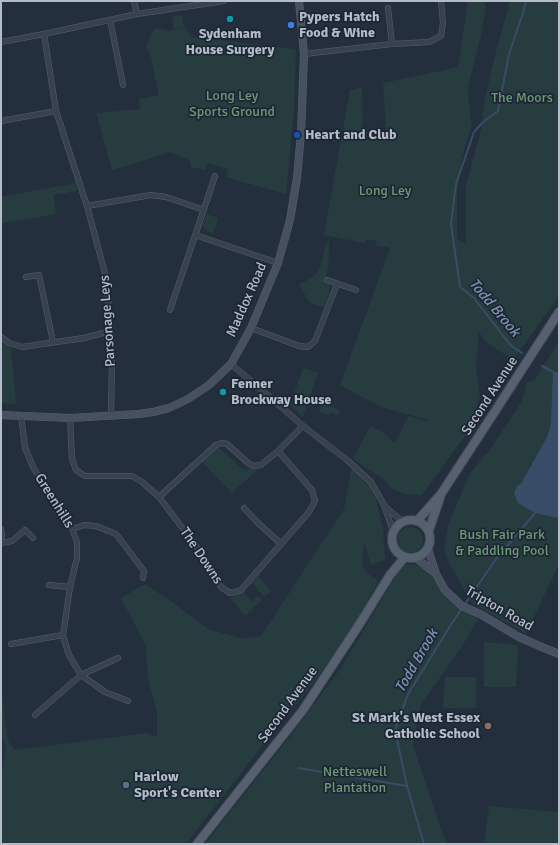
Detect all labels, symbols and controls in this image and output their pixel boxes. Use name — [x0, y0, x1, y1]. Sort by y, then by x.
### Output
place label: Pypers Hatch Food & Wine — [299, 9, 380, 42]
marker: Sydenham House Surgery — [225, 14, 235, 24]
marker: Pypers Hatch Food & Wine — [286, 20, 296, 30]
place label: Sydenham House Surgery — [185, 26, 275, 58]
park label: Long Ley Sports Ground — [189, 88, 275, 120]
park label: The Moors — [491, 90, 553, 106]
place label: Heart and Club — [305, 127, 397, 143]
marker: Heart and Club — [292, 130, 302, 140]
park label: Long Ley — [359, 183, 411, 199]
street label: Maddox Road — [223, 260, 271, 340]
street label: Parsonage Leys — [96, 275, 120, 367]
water label: Todd Brook — [464, 275, 524, 341]
street label: Second Avenue — [458, 353, 522, 439]
place label: Fenner Brockway House — [231, 376, 331, 408]
marker: Fenner Brockway House — [218, 387, 228, 397]
street label: Greenhills — [31, 471, 77, 531]
street label: The Downs — [176, 524, 226, 588]
park label: Bush Fair Park & Paddling Pool — [455, 527, 549, 560]
street label: Tripton Road — [462, 583, 536, 635]
water label: Todd Brook — [392, 626, 442, 696]
street label: Second Avenue — [255, 663, 321, 747]
place label: St Mark's West Essex Catholic School — [352, 710, 480, 742]
marker: St Mark's West Essex Catholic School — [483, 721, 493, 731]
park label: Netteswell Plantation — [323, 764, 387, 796]
place label: Harlow Sport's Center — [134, 769, 221, 802]
marker: Harlow Sport's Center — [121, 780, 131, 790]

